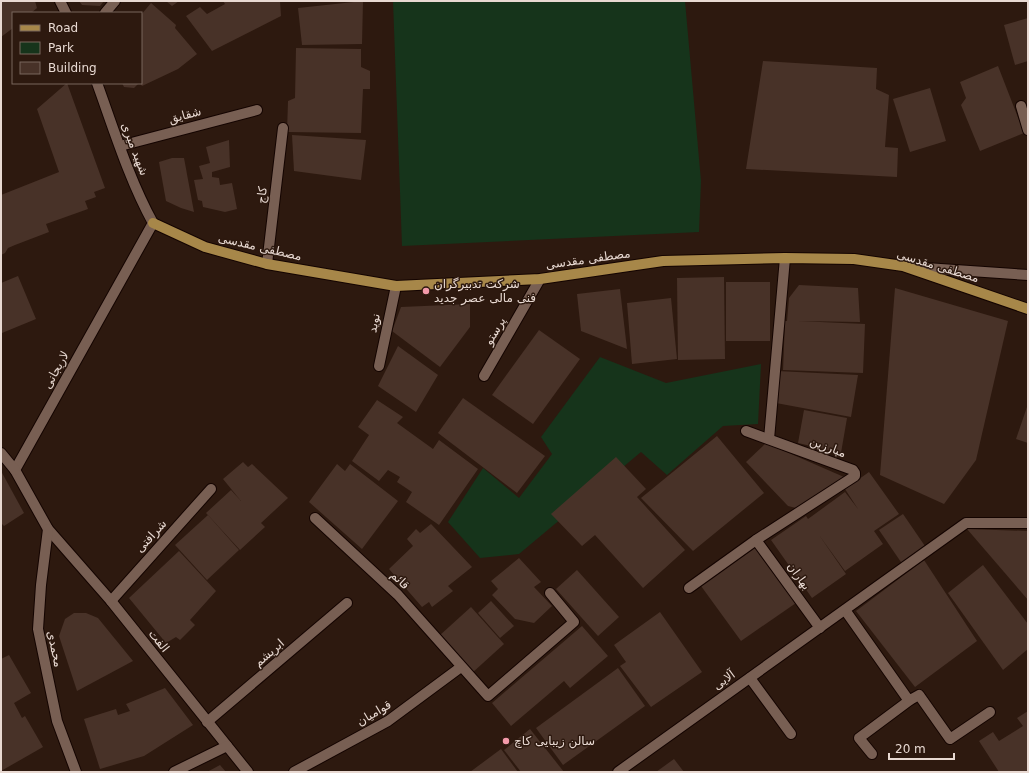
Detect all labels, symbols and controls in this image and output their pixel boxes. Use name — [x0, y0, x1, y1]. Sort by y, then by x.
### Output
legend — [12, 12, 142, 84]
text: Road — [48, 21, 78, 35]
text: Park — [48, 41, 74, 55]
text: Building — [48, 61, 97, 75]
street label: شقایق — [167, 104, 203, 127]
street label: شهید میری — [118, 121, 151, 178]
street label: کاج — [254, 185, 270, 204]
street label: مصطفی مقدسی — [217, 231, 303, 263]
street label: مصطفی مقدسی — [545, 246, 631, 272]
street label: مصطفی مقدسی — [895, 247, 981, 285]
place label: شرکت تدبیرگران فنی مالی عصر جدید — [434, 277, 536, 306]
marker: شرکت تدبیرگران فنی مالی عصر جدید — [421, 286, 431, 296]
street label: نوید — [365, 312, 384, 334]
street label: پرستو — [481, 315, 509, 349]
street label: لاریجانی — [40, 349, 73, 392]
street label: مبارزین — [807, 434, 848, 461]
street label: شرافتی — [133, 517, 170, 556]
street label: بهاران — [784, 560, 814, 593]
street label: قائم — [388, 568, 412, 592]
street label: الفت — [146, 627, 172, 655]
street label: محمدی — [44, 630, 66, 668]
street label: ابریشم — [251, 636, 288, 671]
street label: آلایی — [710, 666, 738, 693]
street label: قوامیان — [354, 697, 394, 730]
place label: سالن زیبایی کاچ — [514, 734, 595, 749]
scale bar — [889, 735, 954, 761]
marker: سالن زیبایی کاچ — [501, 736, 511, 746]
text: 20 m — [895, 742, 926, 756]

